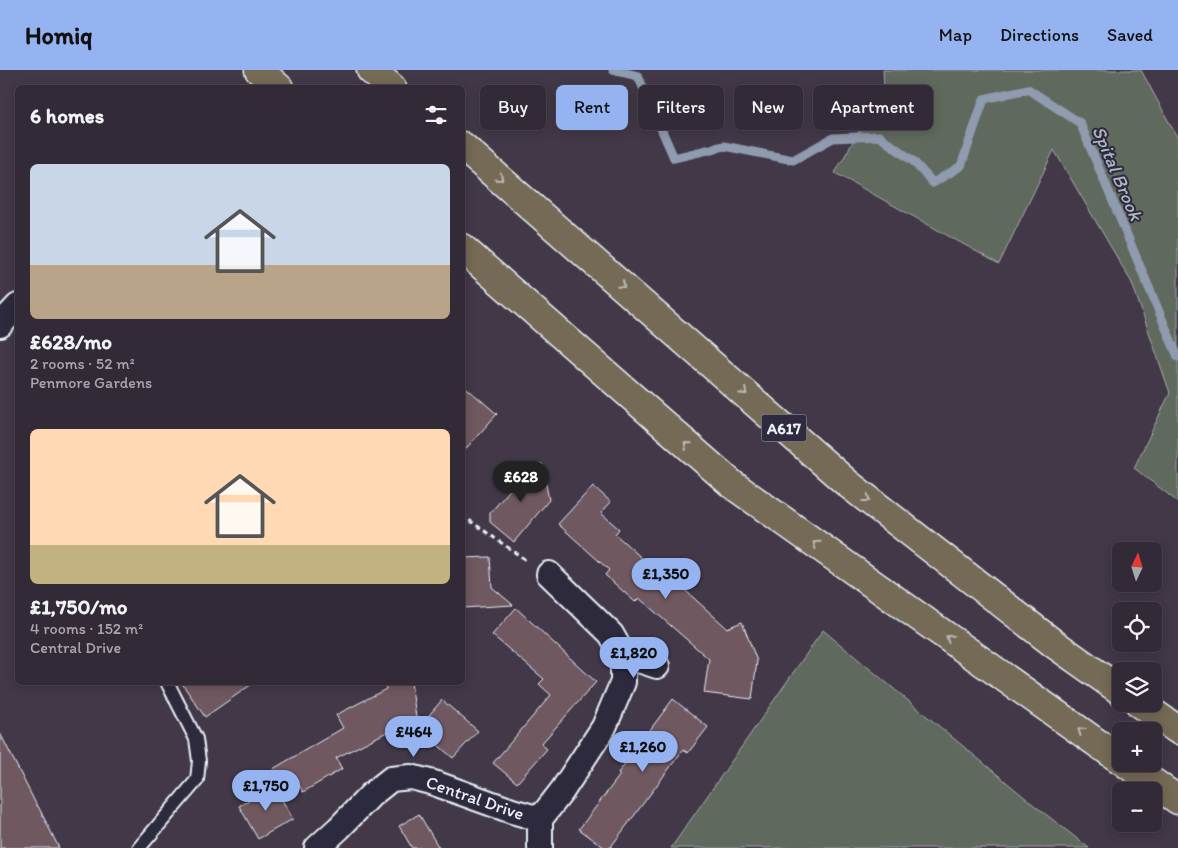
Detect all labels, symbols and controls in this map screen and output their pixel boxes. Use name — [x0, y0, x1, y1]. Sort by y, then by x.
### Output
text: Homiq — [25, 21, 93, 50]
text: Map — [939, 24, 972, 46]
text: Directions — [1000, 24, 1079, 46]
text: Saved — [1107, 24, 1153, 46]
chip: Buy — [480, 85, 546, 130]
chip: Rent — [556, 85, 628, 130]
chip: Filters — [638, 85, 724, 130]
chip: New — [734, 85, 803, 130]
chip: Apartment — [813, 85, 933, 130]
icon: filters — [422, 101, 450, 129]
text: 6 homes — [30, 103, 104, 128]
water label: Spital Brook — [1087, 122, 1148, 225]
one-way arrow — [494, 172, 503, 181]
icon: home — [195, 196, 285, 286]
one-way arrow — [616, 279, 625, 288]
text: £628/mo — [30, 329, 112, 354]
text: 2 rooms · 52 m² — [30, 354, 135, 373]
text: Penmore Gardens — [30, 373, 152, 392]
one-way arrow — [738, 386, 747, 395]
road number: A617 — [762, 414, 806, 442]
one-way arrow — [684, 442, 693, 451]
pin: £628 — [491, 460, 551, 503]
icon: home — [195, 461, 285, 551]
text: £628 — [504, 467, 538, 486]
one-way arrow — [861, 493, 870, 501]
one-way arrow — [812, 541, 822, 550]
north arrow — [1112, 542, 1162, 592]
map controls — [1112, 542, 1162, 832]
pin: £1,350 — [625, 558, 707, 600]
text: £1,350 — [643, 564, 689, 583]
text: £1,750/mo — [30, 594, 127, 619]
button: locate — [1112, 602, 1162, 652]
text: 4 rooms · 152 m² — [30, 619, 143, 638]
one-way arrow — [946, 635, 955, 643]
pin: £1,820 — [593, 636, 675, 679]
text: Central Drive — [30, 638, 121, 657]
text: £1,820 — [611, 643, 657, 662]
button: layers — [1112, 662, 1162, 712]
pin: £464 — [384, 716, 444, 758]
text: £464 — [396, 722, 432, 741]
button: + — [1112, 722, 1162, 772]
one-way arrow — [1078, 728, 1087, 737]
pin: £1,260 — [602, 730, 684, 773]
text: £1,260 — [620, 737, 666, 756]
pin: £1,750 — [225, 770, 307, 812]
street label: Central Drive — [423, 771, 527, 825]
text: £1,750 — [243, 776, 289, 795]
button: − — [1112, 782, 1162, 832]

